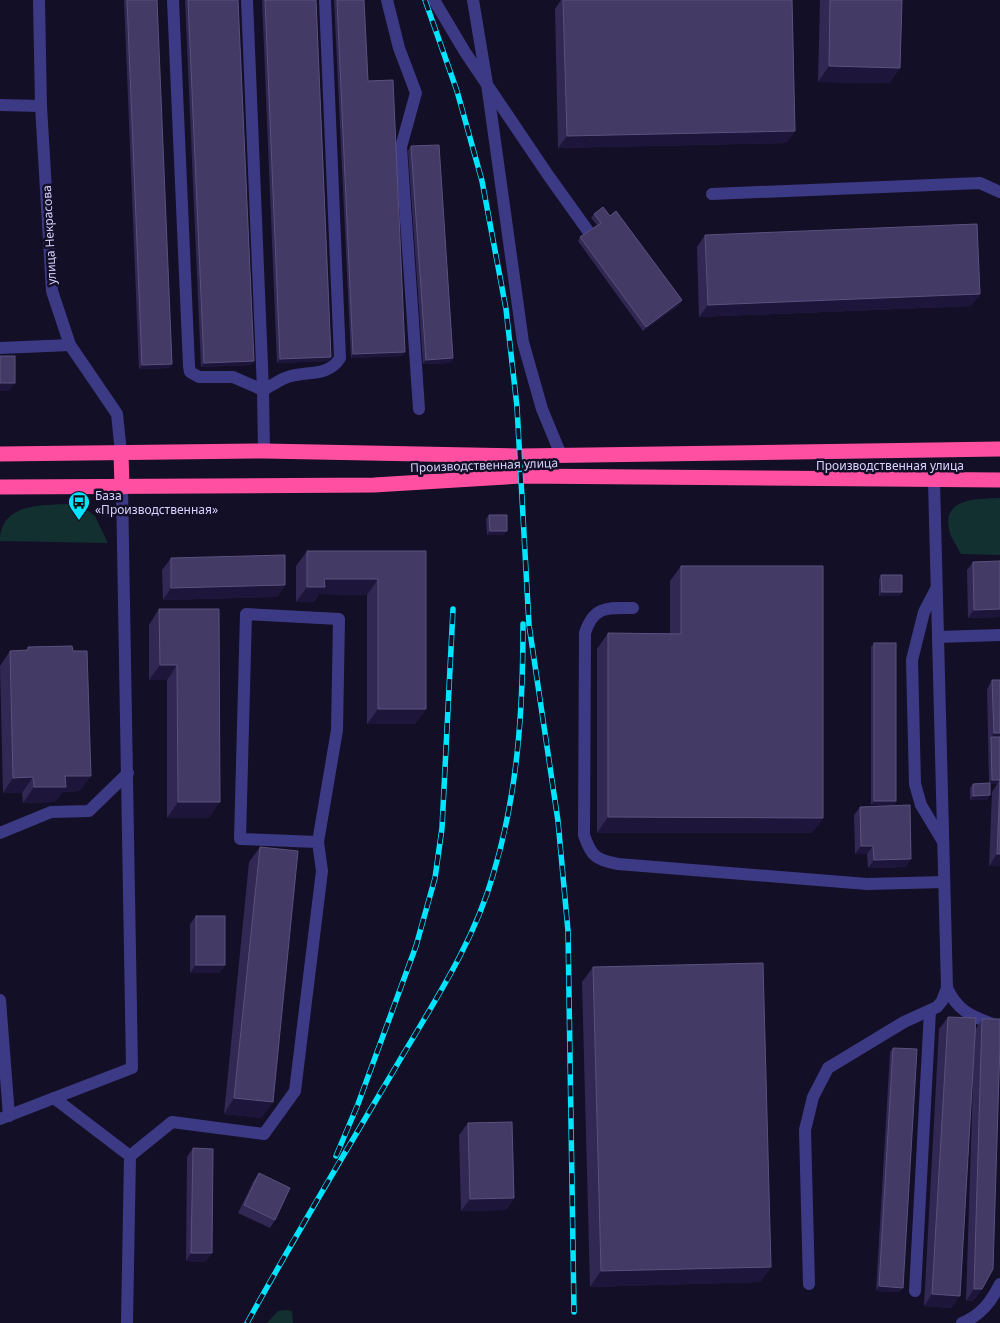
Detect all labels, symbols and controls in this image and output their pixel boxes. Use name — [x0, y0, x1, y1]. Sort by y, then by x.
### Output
street label: улица Некрасова — [38, 185, 60, 285]
street label: Производственная улица — [410, 454, 558, 476]
street label: Производственная улица — [816, 457, 964, 474]
place label: База «Производственная» — [95, 487, 218, 518]
bus stop icon: База «Производственная» — [67, 490, 91, 521]

